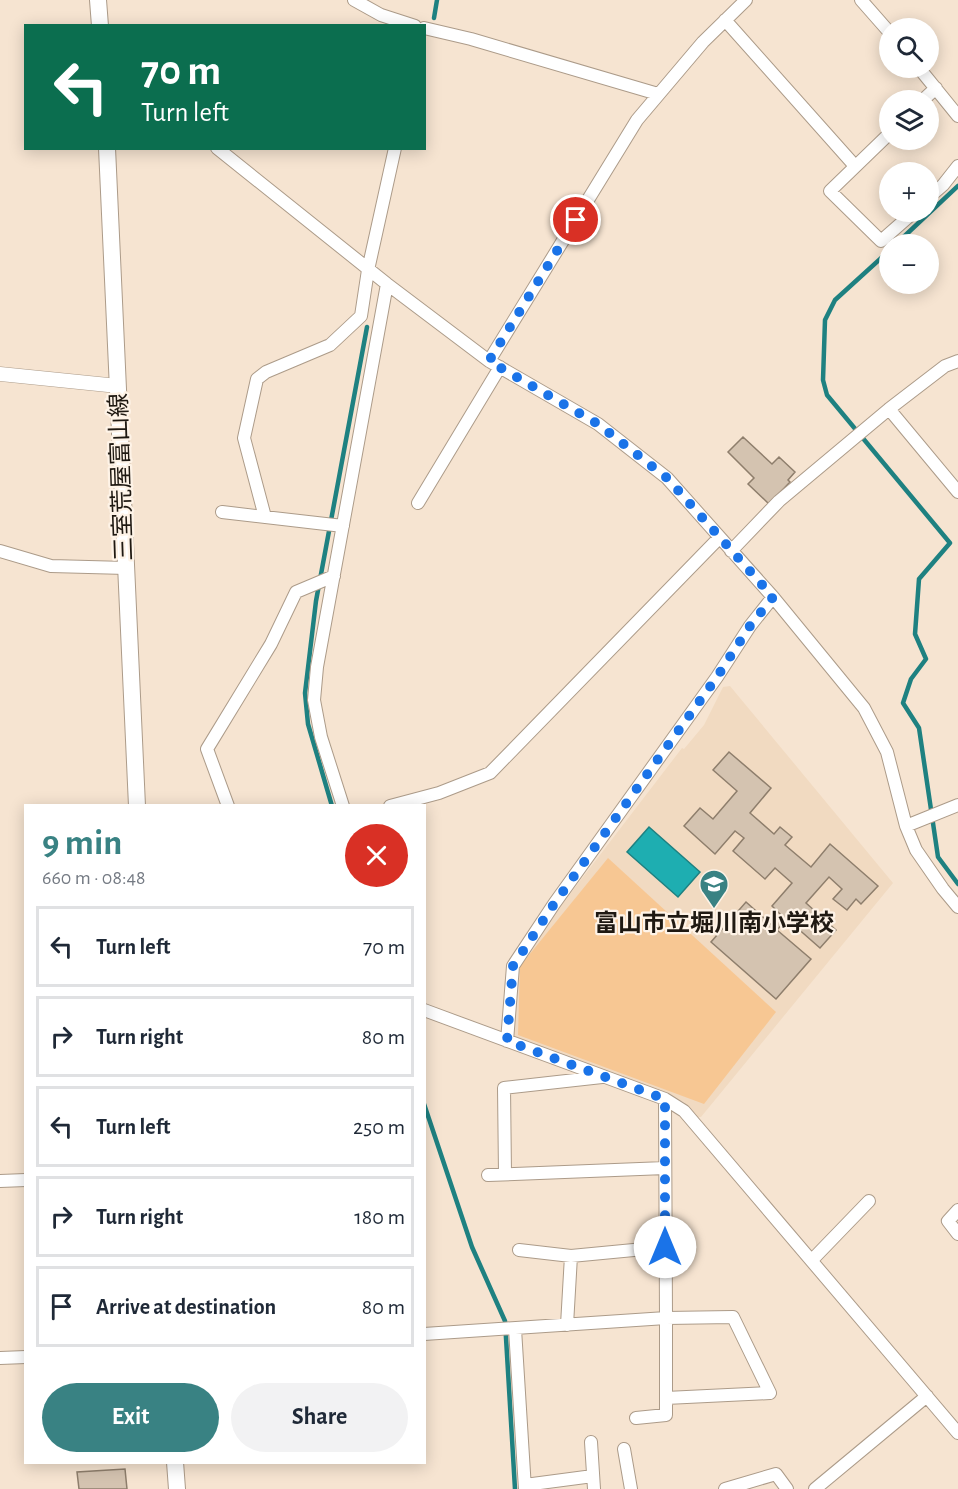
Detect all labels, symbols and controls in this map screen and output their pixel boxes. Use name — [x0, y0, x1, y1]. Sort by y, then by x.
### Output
map controls — [879, 18, 939, 294]
button: search — [879, 18, 939, 78]
icon: left — [42, 48, 120, 126]
text: 70 m — [141, 50, 221, 92]
button: layers — [879, 90, 939, 150]
text: Turn left — [141, 99, 229, 126]
button: + — [879, 162, 939, 222]
pin — [550, 194, 601, 245]
icon: arrive — [559, 203, 592, 236]
button: − — [879, 234, 939, 294]
street label: 三室荒屋富山線 — [105, 393, 137, 561]
button: close — [345, 824, 408, 887]
text: 9 min — [42, 825, 122, 861]
text: 660 m · 08:48 — [42, 868, 146, 888]
school or university icon: 富山市立堀川南小学校 — [698, 868, 730, 910]
place label: 富山市立堀川南小学校 — [594, 910, 834, 936]
icon: left — [45, 930, 78, 963]
text: Turn left — [96, 936, 170, 958]
text: 70 m — [363, 936, 405, 958]
icon: right — [45, 1020, 78, 1053]
text: Turn right — [96, 1026, 183, 1048]
text: 80 m — [362, 1026, 405, 1048]
icon: left — [45, 1110, 78, 1143]
text: Turn left — [96, 1116, 170, 1138]
text: 250 m — [353, 1116, 405, 1138]
icon: right — [45, 1200, 78, 1233]
text: Turn right — [96, 1206, 183, 1228]
text: 180 m — [354, 1206, 405, 1228]
position arrow — [633, 1215, 697, 1279]
icon: arrive — [45, 1290, 78, 1323]
text: Arrive at destination — [96, 1296, 276, 1318]
text: 80 m — [362, 1296, 405, 1318]
button: Exit — [42, 1383, 219, 1452]
button: Share — [231, 1383, 408, 1452]

